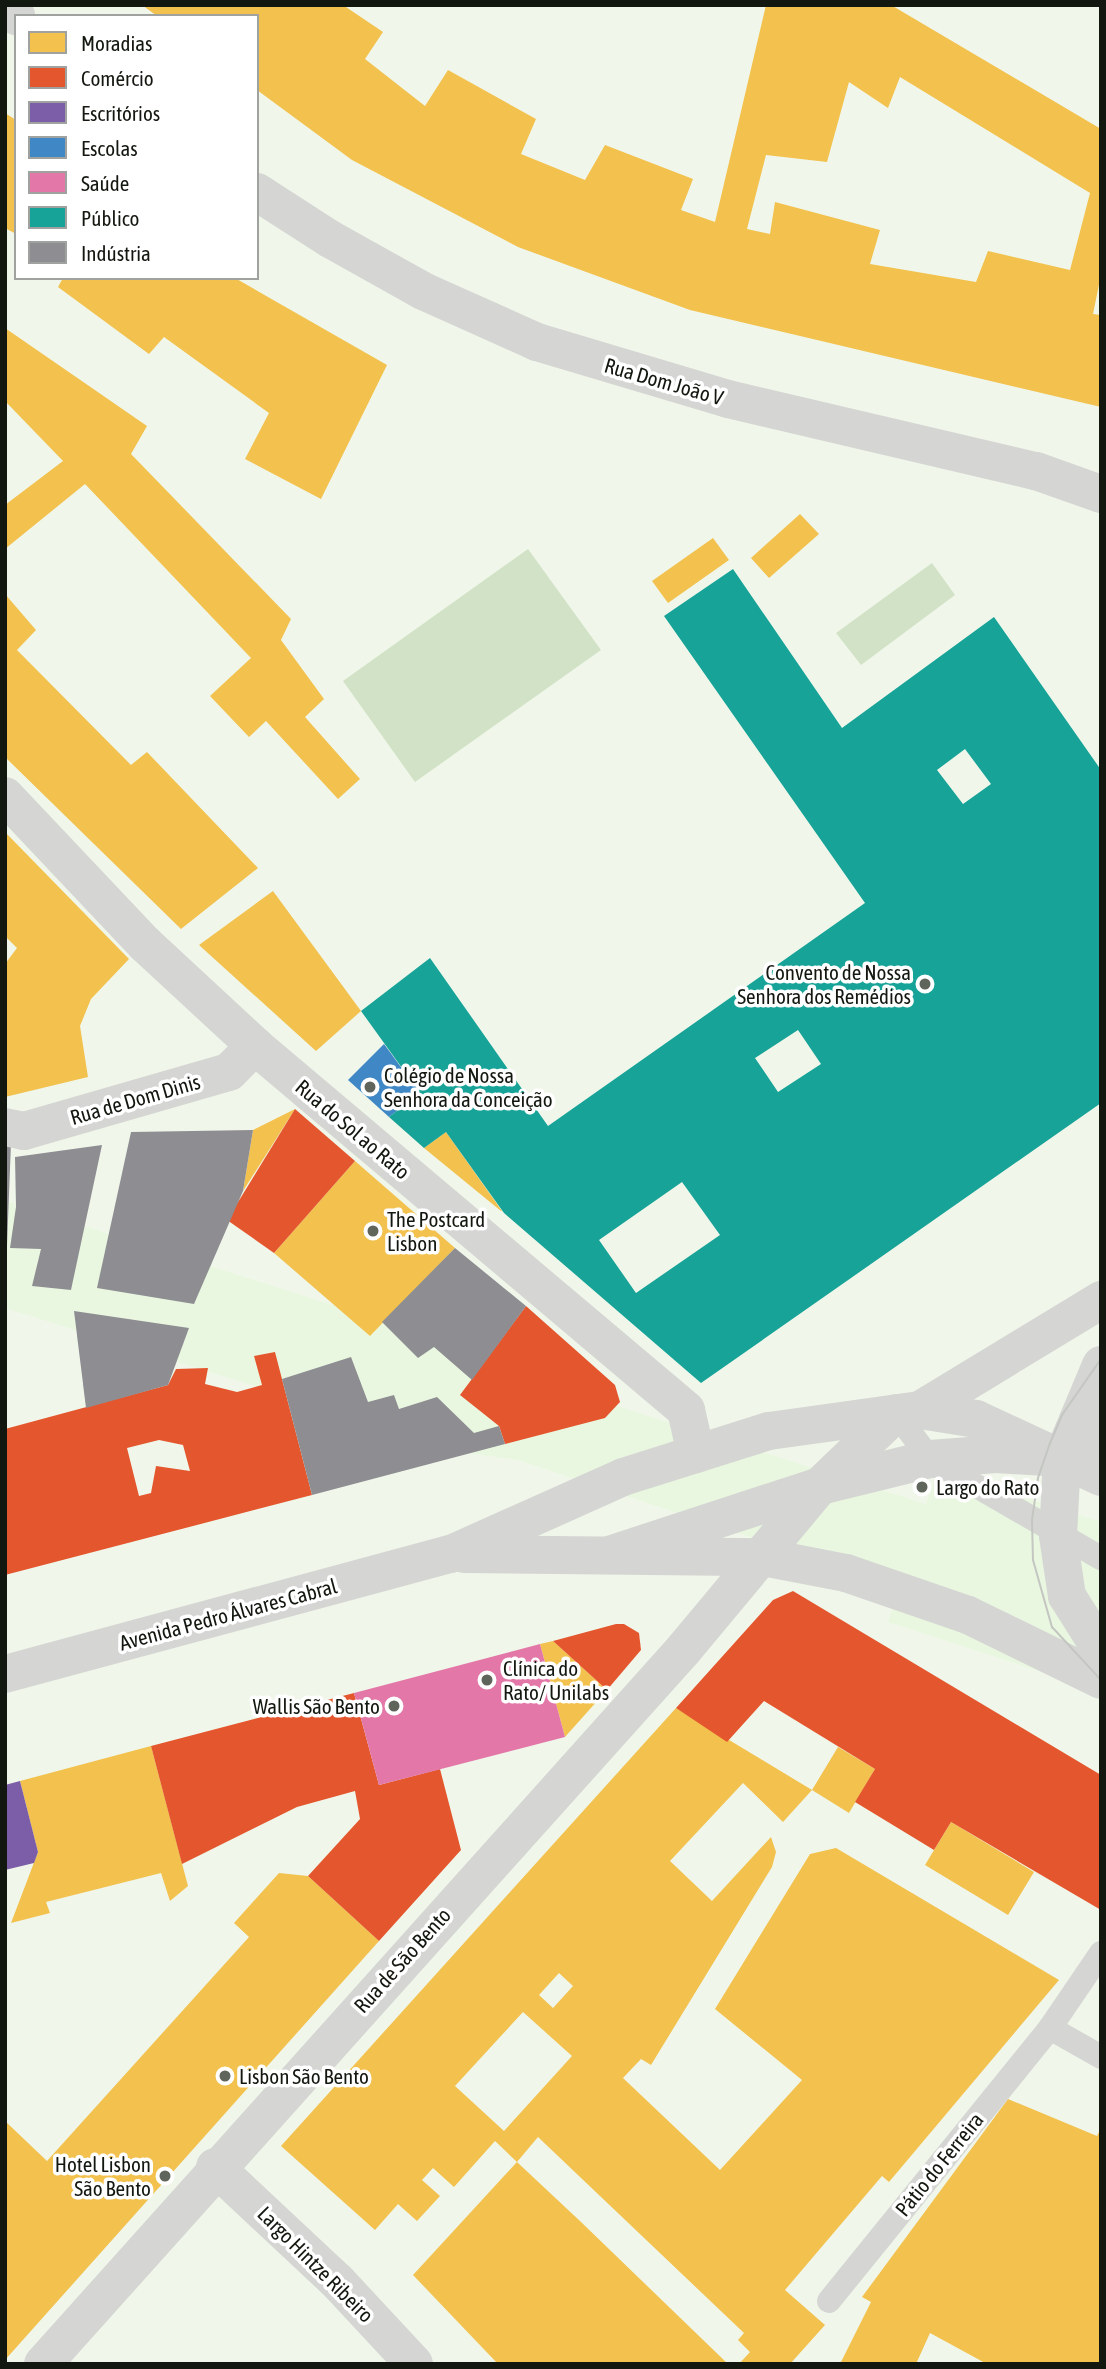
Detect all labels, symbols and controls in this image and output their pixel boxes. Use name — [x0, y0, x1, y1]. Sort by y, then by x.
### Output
legend — [14, 14, 259, 280]
text: Moradias — [81, 31, 152, 55]
text: Comércio — [81, 66, 154, 90]
text: Escritórios — [81, 101, 160, 125]
text: Escolas — [81, 136, 138, 160]
text: Saúde — [81, 171, 129, 195]
text: Público — [81, 206, 139, 230]
text: Indústria — [81, 241, 151, 265]
street label: Rua Dom João V — [602, 352, 726, 410]
place label: Convento de Nossa Senhora dos Remédios — [737, 959, 911, 1009]
marker: Convento de Nossa Senhora dos Remédios — [917, 976, 933, 992]
place label: Colégio de Nossa Senhora da Conceição — [384, 1062, 553, 1112]
street label: Rua de Dom Dinis — [67, 1068, 203, 1130]
street label: Rua do Sol ao Rato — [291, 1074, 415, 1184]
marker: Colégio de Nossa Senhora da Conceição — [362, 1079, 378, 1095]
place label: The Postcard Lisbon — [387, 1206, 485, 1256]
marker: The Postcard Lisbon — [365, 1223, 381, 1239]
place label: Largo do Rato — [936, 1474, 1039, 1500]
marker: Largo do Rato — [914, 1479, 930, 1495]
street label: Avenida Pedro Álvares Cabral — [116, 1573, 340, 1655]
place label: Clínica do Rato/ Unilabs — [503, 1655, 609, 1705]
marker: Clínica do Rato/ Unilabs — [477, 1670, 497, 1690]
place label: Wallis São Bento — [253, 1693, 380, 1719]
marker: Wallis São Bento — [386, 1698, 402, 1714]
street label: Rua de São Bento — [348, 1902, 456, 2018]
place label: Lisbon São Bento — [239, 2063, 369, 2089]
marker: Lisbon São Bento — [217, 2068, 233, 2084]
street label: Pátio do Ferreira — [890, 2107, 988, 2221]
place label: Hotel Lisbon São Bento — [55, 2151, 151, 2201]
marker: Hotel Lisbon São Bento — [157, 2168, 173, 2184]
street label: Largo Hintze Ribeiro — [253, 2201, 379, 2327]

